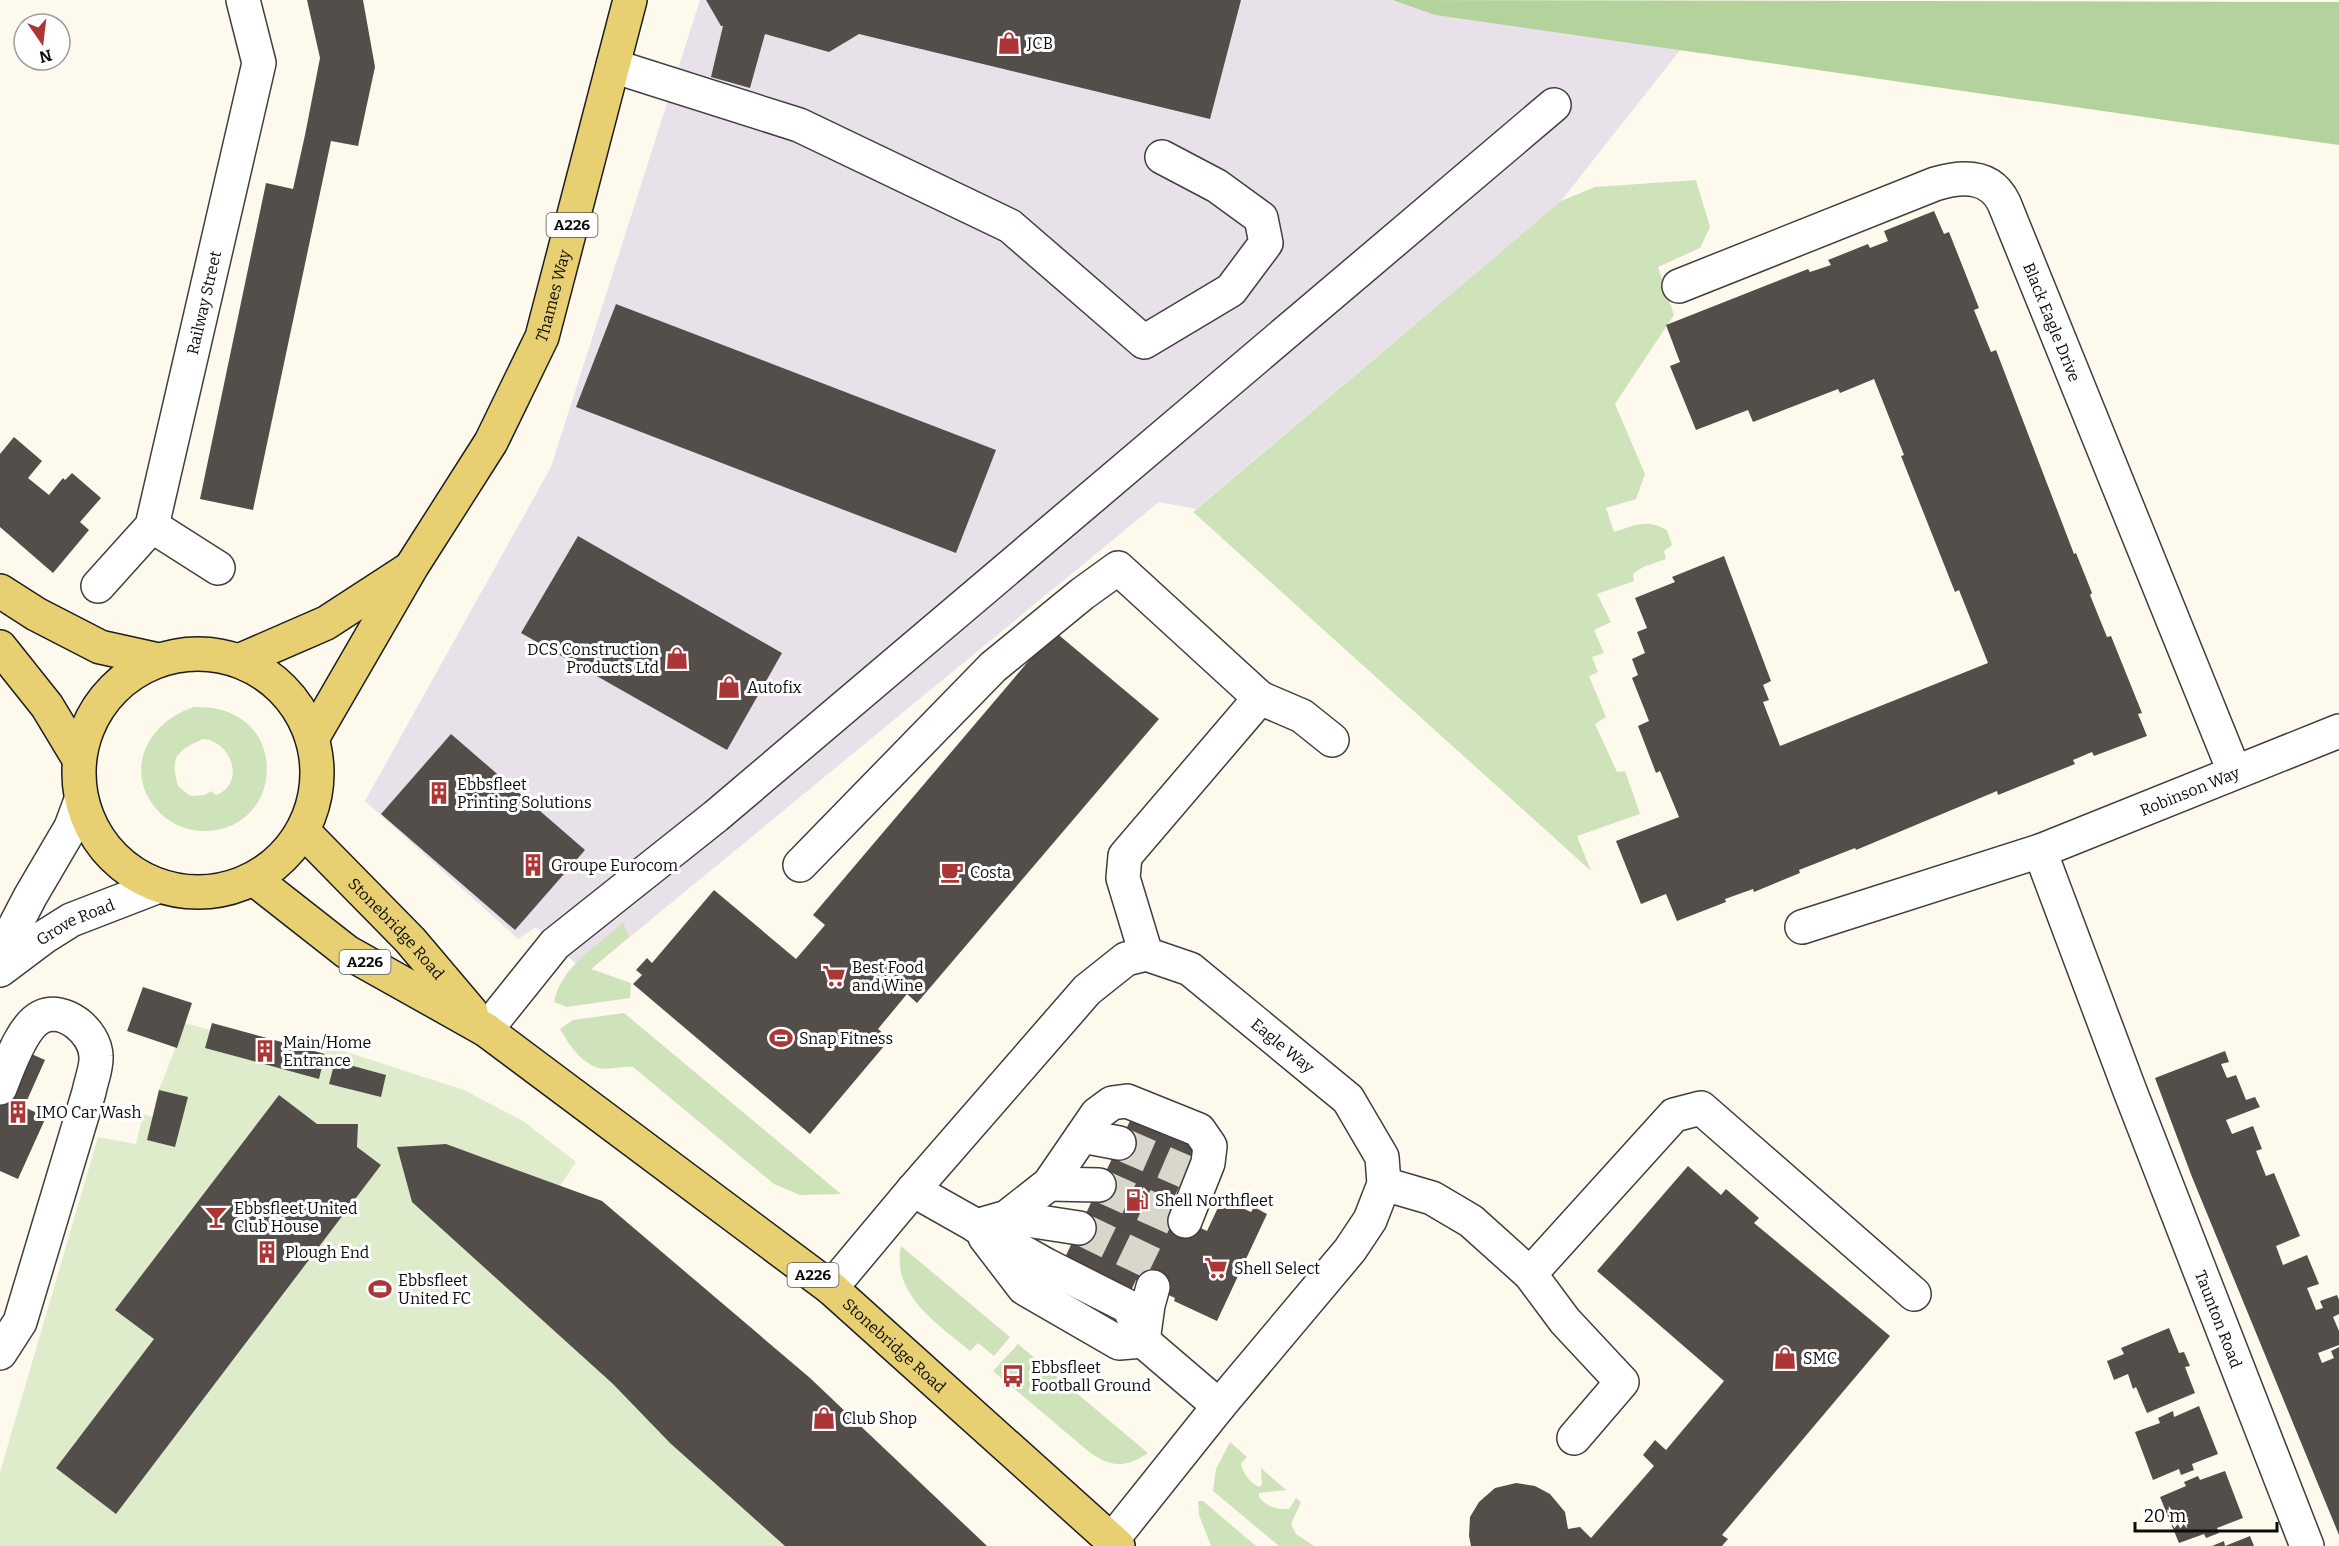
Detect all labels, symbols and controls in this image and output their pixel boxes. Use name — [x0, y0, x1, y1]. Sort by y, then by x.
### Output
north arrow — [12, 12, 72, 72]
shop icon: JCB — [996, 30, 1022, 56]
place label: JCB — [1026, 34, 1053, 53]
text: N — [37, 45, 54, 67]
road number: A226 — [546, 213, 598, 237]
street label: Thames Way — [531, 247, 574, 345]
street label: Railway Street — [182, 249, 225, 356]
street label: Black Eagle Drive — [2020, 260, 2085, 384]
place label: DCS Construction Products Ltd — [527, 640, 660, 677]
shop icon: DCS Construction Products Ltd — [664, 645, 690, 671]
shop icon: Autofix — [716, 674, 742, 700]
place label: Autofix — [747, 678, 802, 697]
street label: Robinson Way — [2137, 762, 2243, 819]
place label: Ebbsfleet Printing Solutions — [457, 775, 592, 812]
building icon: Ebbsfleet Printing Solutions — [426, 780, 452, 806]
building icon: Groupe Eurocom — [520, 852, 546, 878]
place label: Groupe Eurocom — [551, 856, 678, 875]
cafe icon: Costa — [939, 859, 965, 885]
place label: Costa — [970, 863, 1011, 882]
street label: Stonebridge Road — [345, 874, 449, 983]
street label: Grove Road — [32, 894, 118, 949]
road number: A226 — [340, 950, 391, 974]
place label: Best Food and Wine — [852, 958, 924, 995]
supermarket icon: Best Food and Wine — [821, 963, 847, 989]
street label: Eagle Way — [1248, 1014, 1318, 1077]
sports icon: Snap Fitness — [768, 1025, 794, 1051]
place label: Snap Fitness — [799, 1029, 893, 1048]
place label: Main/Home Entrance — [283, 1033, 371, 1070]
building icon: Main/Home Entrance — [252, 1038, 278, 1064]
building icon: IMO Car Wash — [5, 1099, 31, 1125]
place label: IMO Car Wash — [36, 1103, 141, 1122]
fuel station icon: Shell Northfleet — [1124, 1187, 1150, 1213]
place label: Shell Northfleet — [1155, 1191, 1274, 1210]
place label: Ebbsfleet United Club House — [234, 1199, 358, 1236]
bar icon: Ebbsfleet United Club House — [203, 1204, 229, 1230]
building icon: Plough End — [254, 1239, 280, 1265]
place label: Plough End — [285, 1243, 370, 1262]
supermarket icon: Shell Select — [1203, 1255, 1229, 1281]
place label: Shell Select — [1234, 1259, 1320, 1278]
road number: A226 — [788, 1263, 838, 1287]
street label: Taunton Road — [2191, 1268, 2246, 1371]
place label: Ebbsfleet United FC — [398, 1271, 471, 1308]
sports icon: Ebbsfleet United FC — [367, 1276, 393, 1302]
street label: Stonebridge Road — [839, 1294, 950, 1397]
shop icon: SMC — [1772, 1345, 1798, 1371]
place label: SMC — [1803, 1349, 1837, 1368]
place label: Ebbsfleet Football Ground — [1031, 1358, 1151, 1395]
bus stop icon: Ebbsfleet Football Ground — [1000, 1363, 1026, 1389]
shop icon: Club Shop — [811, 1405, 837, 1431]
place label: Club Shop — [842, 1409, 917, 1428]
scale bar — [2135, 1495, 2278, 1533]
text: 20 m — [2144, 1505, 2186, 1527]

